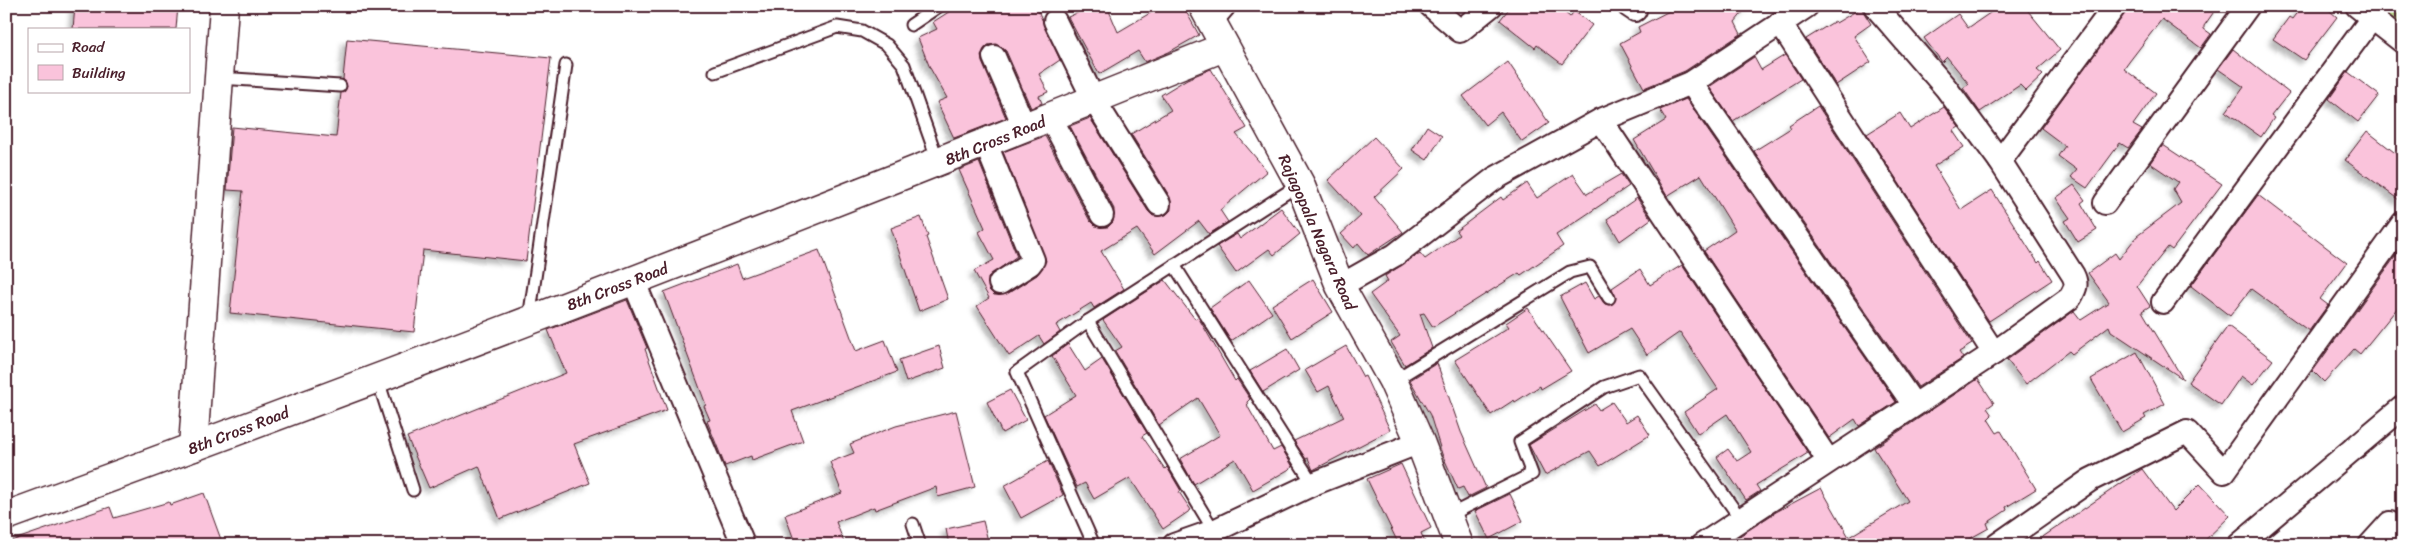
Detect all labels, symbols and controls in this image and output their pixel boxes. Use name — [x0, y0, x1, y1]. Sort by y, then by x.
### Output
legend — [28, 28, 190, 92]
text: Road — [72, 34, 105, 60]
text: Building — [72, 60, 126, 86]
street label: 8th Cross Road — [940, 106, 1052, 174]
street label: Rajagopala Nagara Road — [1270, 149, 1366, 316]
street label: 8th Cross Road — [562, 253, 674, 319]
street label: 8th Cross Road — [183, 397, 295, 463]

